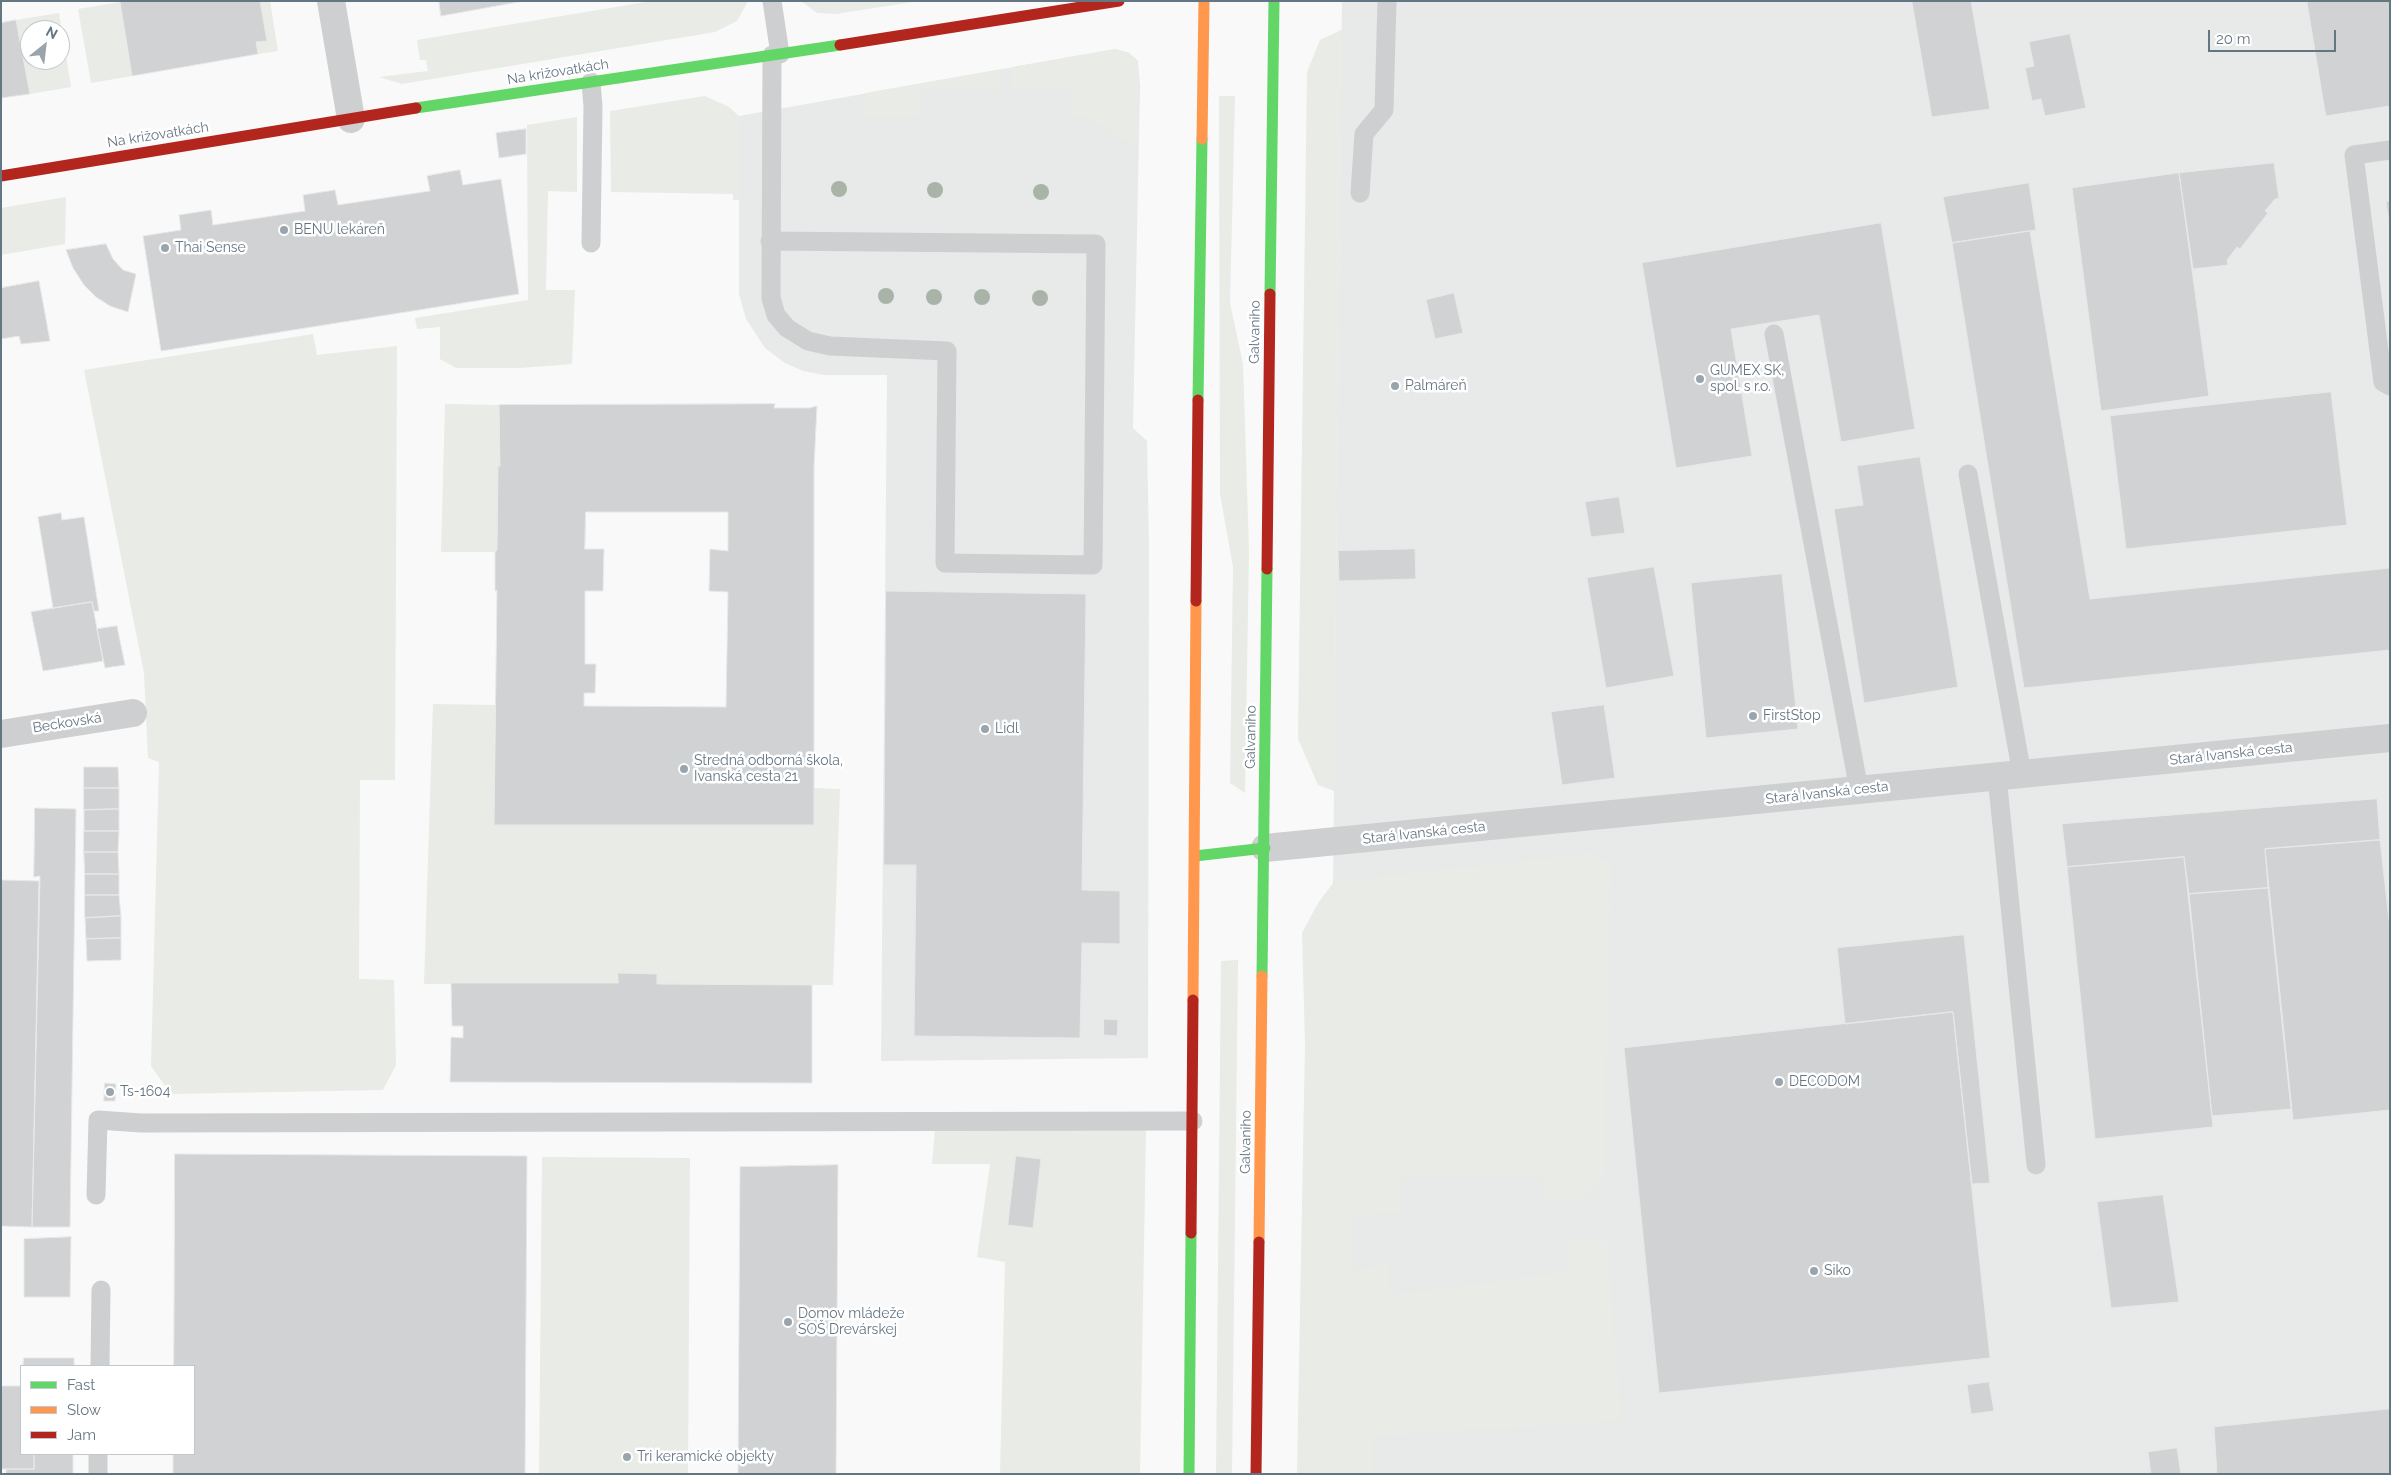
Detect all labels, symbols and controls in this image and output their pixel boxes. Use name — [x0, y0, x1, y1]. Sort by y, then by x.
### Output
north arrow — [20, 20, 70, 70]
scale bar — [2211, 20, 2338, 52]
text: N — [43, 23, 60, 42]
text: 20 m — [2216, 30, 2251, 48]
street label: Na križovatkách — [506, 56, 610, 88]
street label: Na križovatkách — [106, 119, 210, 151]
place label: BENU lekáreň — [294, 222, 385, 238]
marker: BENU lekáreň — [278, 224, 290, 236]
place label: Thai Sense — [175, 240, 246, 256]
marker: Thai Sense — [159, 242, 171, 254]
street label: Galvaniho — [1246, 300, 1264, 364]
place label: GUMEX SK, spol. s r.o. — [1710, 363, 1784, 396]
marker: GUMEX SK, spol. s r.o. — [1694, 373, 1706, 385]
place label: Palmáreň — [1405, 378, 1467, 394]
marker: Palmáreň — [1389, 380, 1401, 392]
street label: Galvaniho — [1242, 705, 1260, 769]
place label: FirstStop — [1763, 708, 1821, 724]
street label: Beckovská — [31, 709, 103, 737]
marker: FirstStop — [1747, 710, 1759, 722]
place label: Lidl — [995, 721, 1019, 737]
marker: Lidl — [979, 723, 991, 735]
street label: Stará Ivanská cesta — [2169, 739, 2293, 769]
place label: Stredná odborná škola, Ivanská cesta 21 — [694, 753, 843, 786]
marker: Stredná odborná škola, Ivanská cesta 21 — [678, 763, 690, 775]
street label: Stará Ivanská cesta — [1765, 778, 1889, 808]
street label: Stará Ivanská cesta — [1362, 818, 1486, 848]
place label: DECODOM — [1789, 1074, 1860, 1090]
marker: DECODOM — [1773, 1076, 1785, 1088]
place label: Ts-1604 — [120, 1084, 170, 1100]
marker: Ts-1604 — [104, 1086, 116, 1098]
street label: Galvaniho — [1237, 1110, 1255, 1174]
place label: Siko — [1824, 1263, 1851, 1279]
marker: Siko — [1808, 1265, 1820, 1277]
place label: Domov mládeže SOŠ Drevárskej — [798, 1306, 904, 1338]
marker: Domov mládeže SOŠ Drevárskej — [782, 1316, 794, 1328]
legend — [20, 1365, 195, 1455]
text: Fast — [67, 1376, 95, 1394]
text: Slow — [67, 1401, 101, 1419]
text: Jam — [67, 1426, 96, 1444]
place label: Tri keramické objekty — [637, 1449, 774, 1465]
marker: Tri keramické objekty — [621, 1451, 633, 1463]

